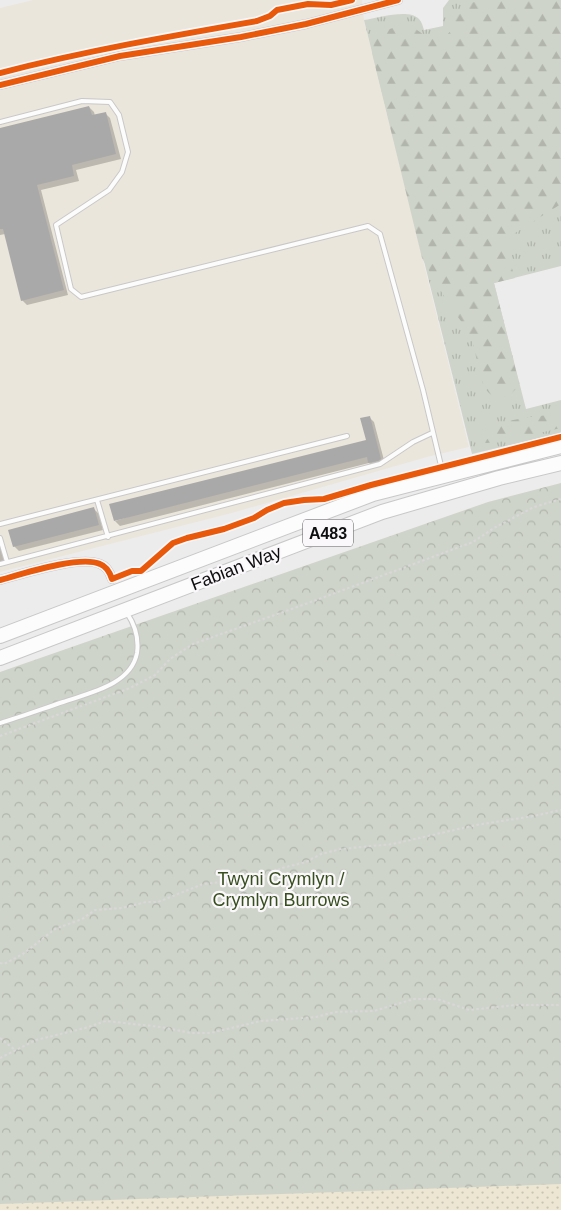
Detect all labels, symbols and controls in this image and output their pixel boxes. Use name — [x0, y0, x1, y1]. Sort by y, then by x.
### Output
road number: A483 — [303, 520, 353, 546]
street label: Fabian Way — [188, 542, 284, 594]
park label: Twyni Crymlyn / Crymlyn Burrows — [212, 869, 350, 910]

